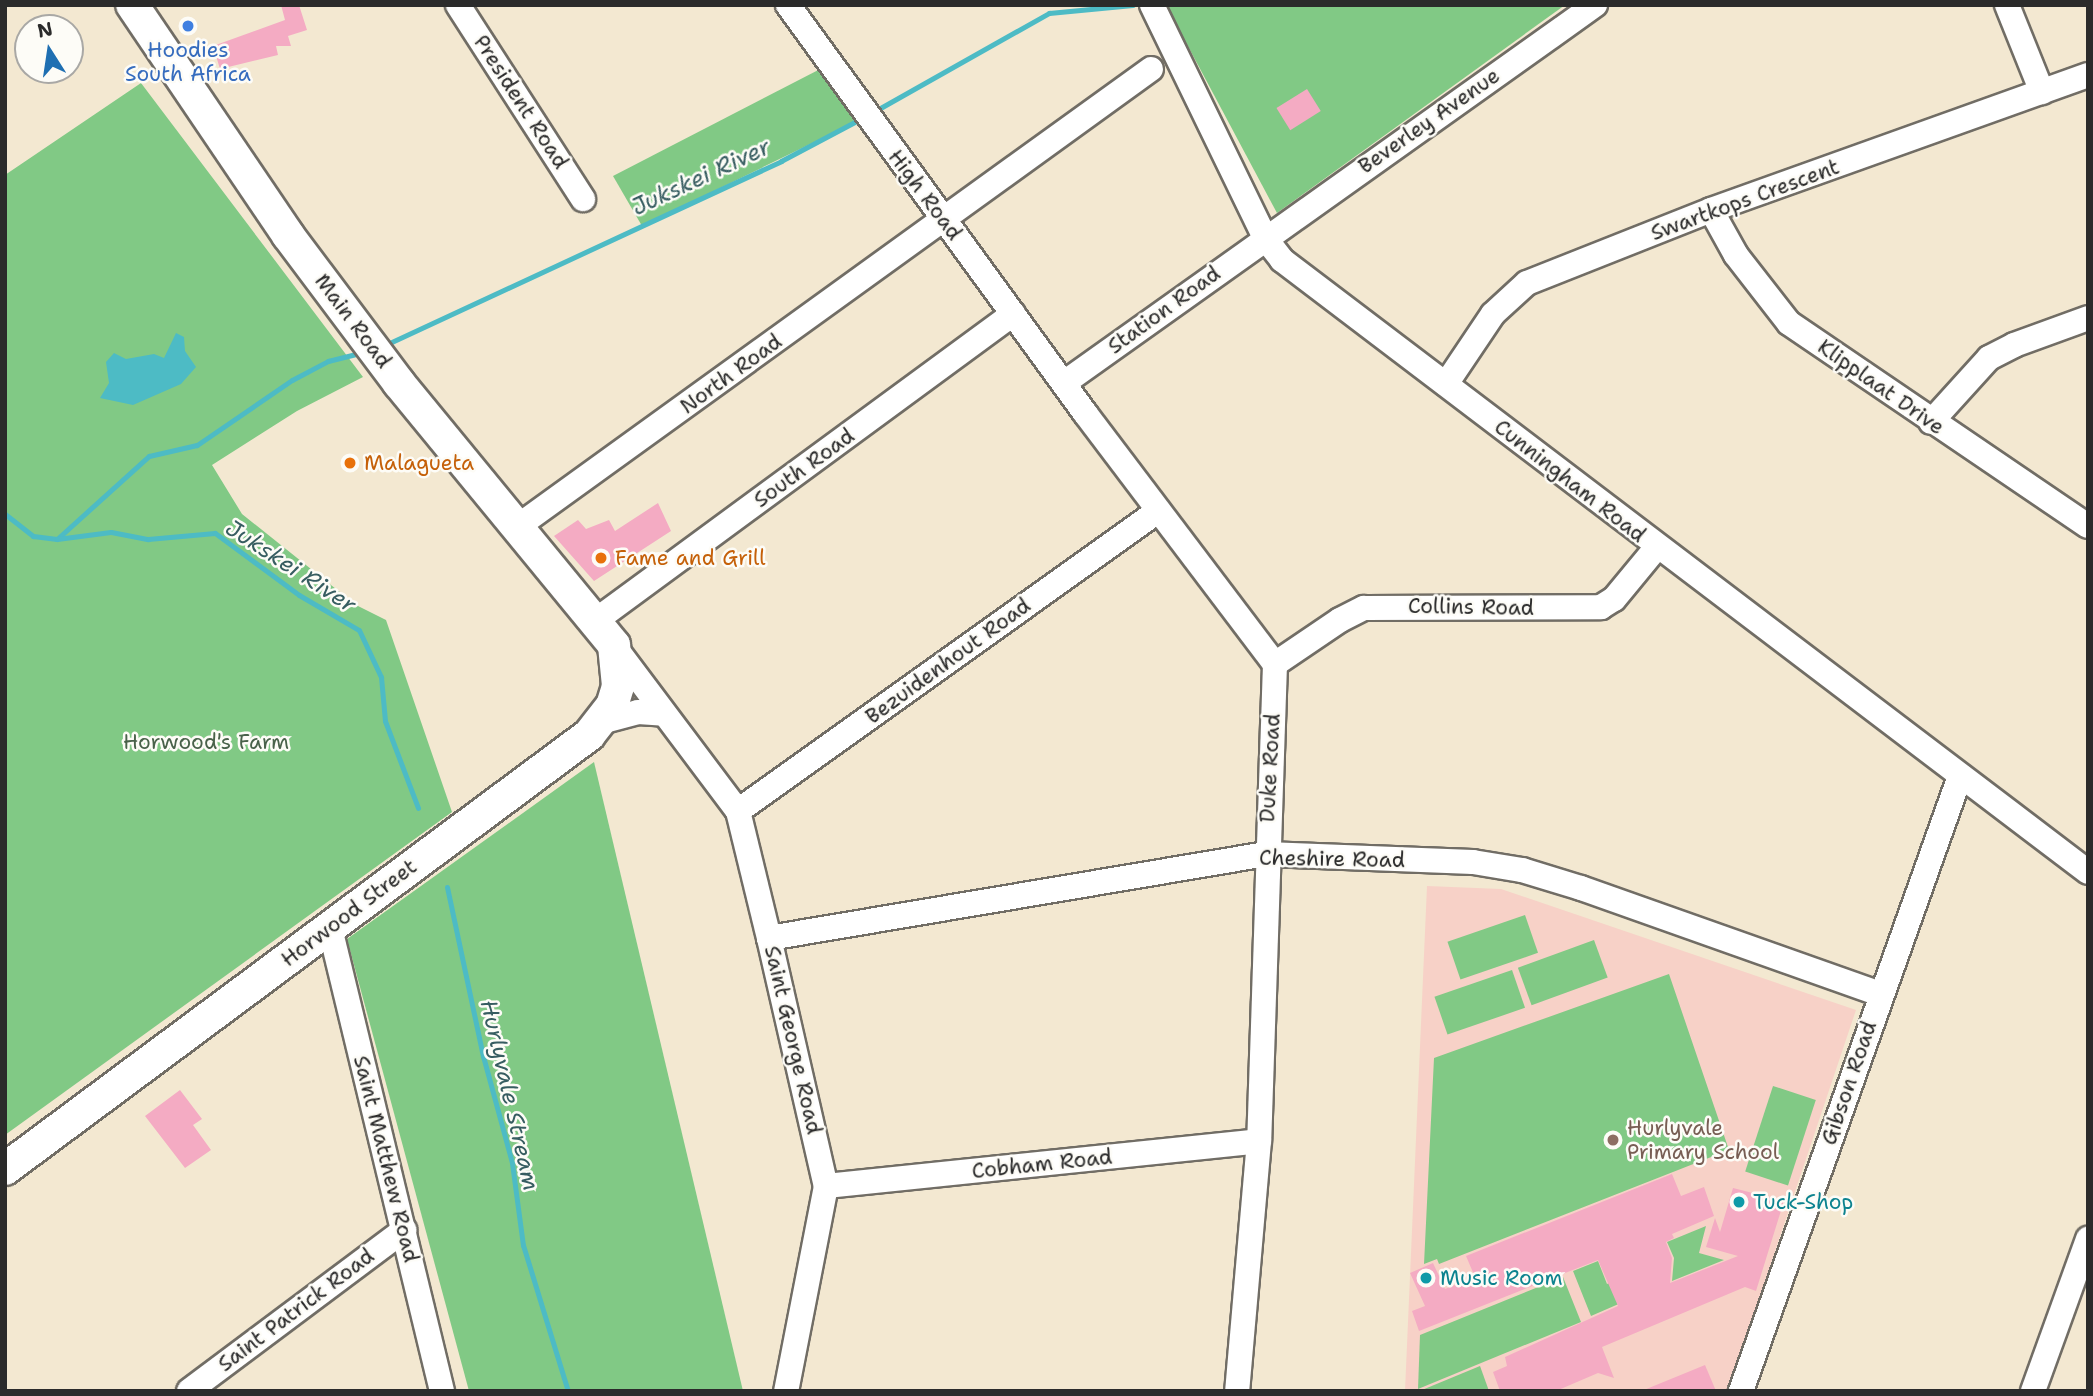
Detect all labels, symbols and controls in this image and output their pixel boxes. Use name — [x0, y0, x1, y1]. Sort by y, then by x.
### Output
north arrow — [14, 14, 84, 84]
text: N — [35, 16, 55, 44]
marker: Hoodies South Africa — [180, 18, 196, 34]
street label: President Road — [468, 30, 574, 174]
place label: Hoodies South Africa — [125, 37, 251, 87]
street label: Beverley Avenue — [1354, 63, 1504, 179]
water label: Jukskei River — [627, 133, 775, 221]
street label: High Road — [883, 145, 967, 245]
street label: Swartkops Crescent — [1647, 154, 1843, 246]
street label: Station Road — [1103, 261, 1225, 359]
street label: Main Road — [309, 269, 397, 373]
street label: North Road — [675, 329, 787, 419]
street label: Klipplaat Drive — [1813, 334, 1949, 440]
street label: Cunningham Road — [1489, 414, 1651, 548]
street label: South Road — [749, 423, 859, 513]
place label: Malagueta — [364, 450, 474, 476]
marker: Malagueta — [342, 455, 358, 471]
water label: Jukskei River — [221, 514, 361, 618]
place label: Fame and Grill — [615, 545, 766, 571]
marker: Fame and Grill — [593, 550, 609, 566]
street label: Bezuidenhout Road — [861, 593, 1035, 729]
street label: Collins Road — [1408, 593, 1534, 621]
street label: Duke Road — [1255, 713, 1285, 823]
park label: Horwood's Farm — [123, 729, 289, 755]
street label: Cheshire Road — [1259, 845, 1405, 873]
street label: Horwood Street — [276, 854, 422, 972]
street label: Saint George Road — [759, 943, 827, 1137]
water label: Hurlyvale Stream — [475, 997, 545, 1193]
street label: Gibson Road — [1816, 1018, 1882, 1148]
street label: Saint Matthew Road — [348, 1053, 424, 1265]
place label: Hurlyvale Primary School — [1627, 1115, 1779, 1165]
marker: Hurlyvale Primary School — [1605, 1132, 1621, 1148]
street label: Cobham Road — [970, 1144, 1114, 1184]
place label: Tuck-Shop — [1753, 1189, 1853, 1215]
marker: Tuck-Shop — [1731, 1194, 1747, 1210]
street label: Saint Patrick Road — [213, 1243, 379, 1377]
place label: Music Room — [1440, 1265, 1563, 1291]
marker: Music Room — [1418, 1270, 1434, 1286]

